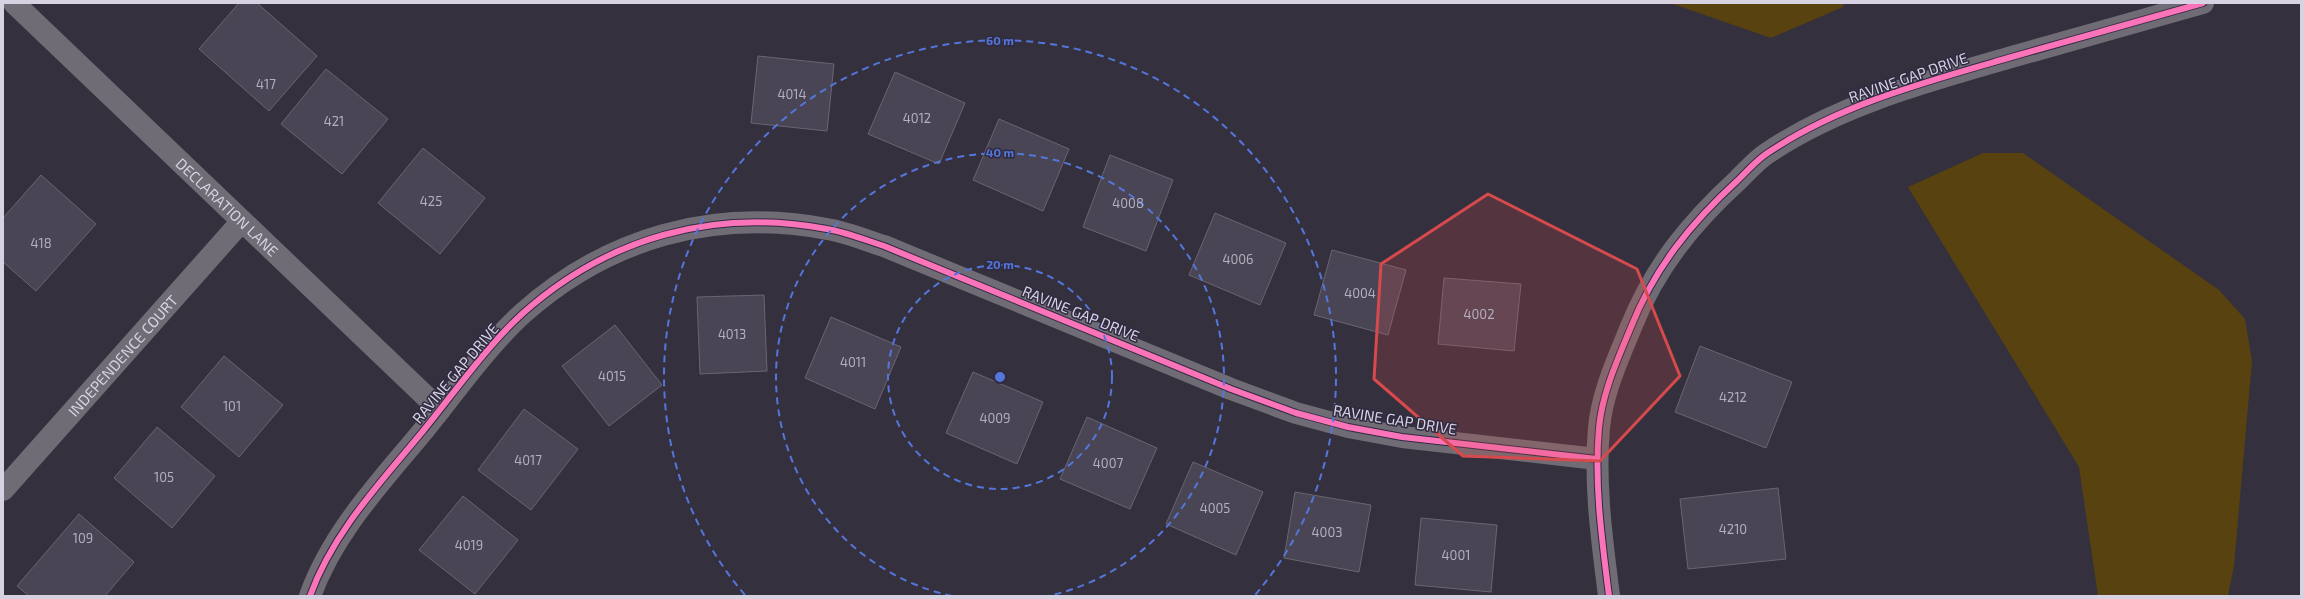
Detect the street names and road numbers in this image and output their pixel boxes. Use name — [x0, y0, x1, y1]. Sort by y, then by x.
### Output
street label: RAVINE GAP DRIVE — [1846, 48, 1970, 106]
street label: DECLARATION LANE — [173, 154, 282, 260]
street label: RAVINE GAP DRIVE — [1020, 281, 1142, 345]
street label: INDEPENDENCE COURT — [64, 291, 181, 420]
street label: RAVINE GAP DRIVE — [408, 319, 502, 427]
street label: RAVINE GAP DRIVE — [1332, 400, 1458, 438]

